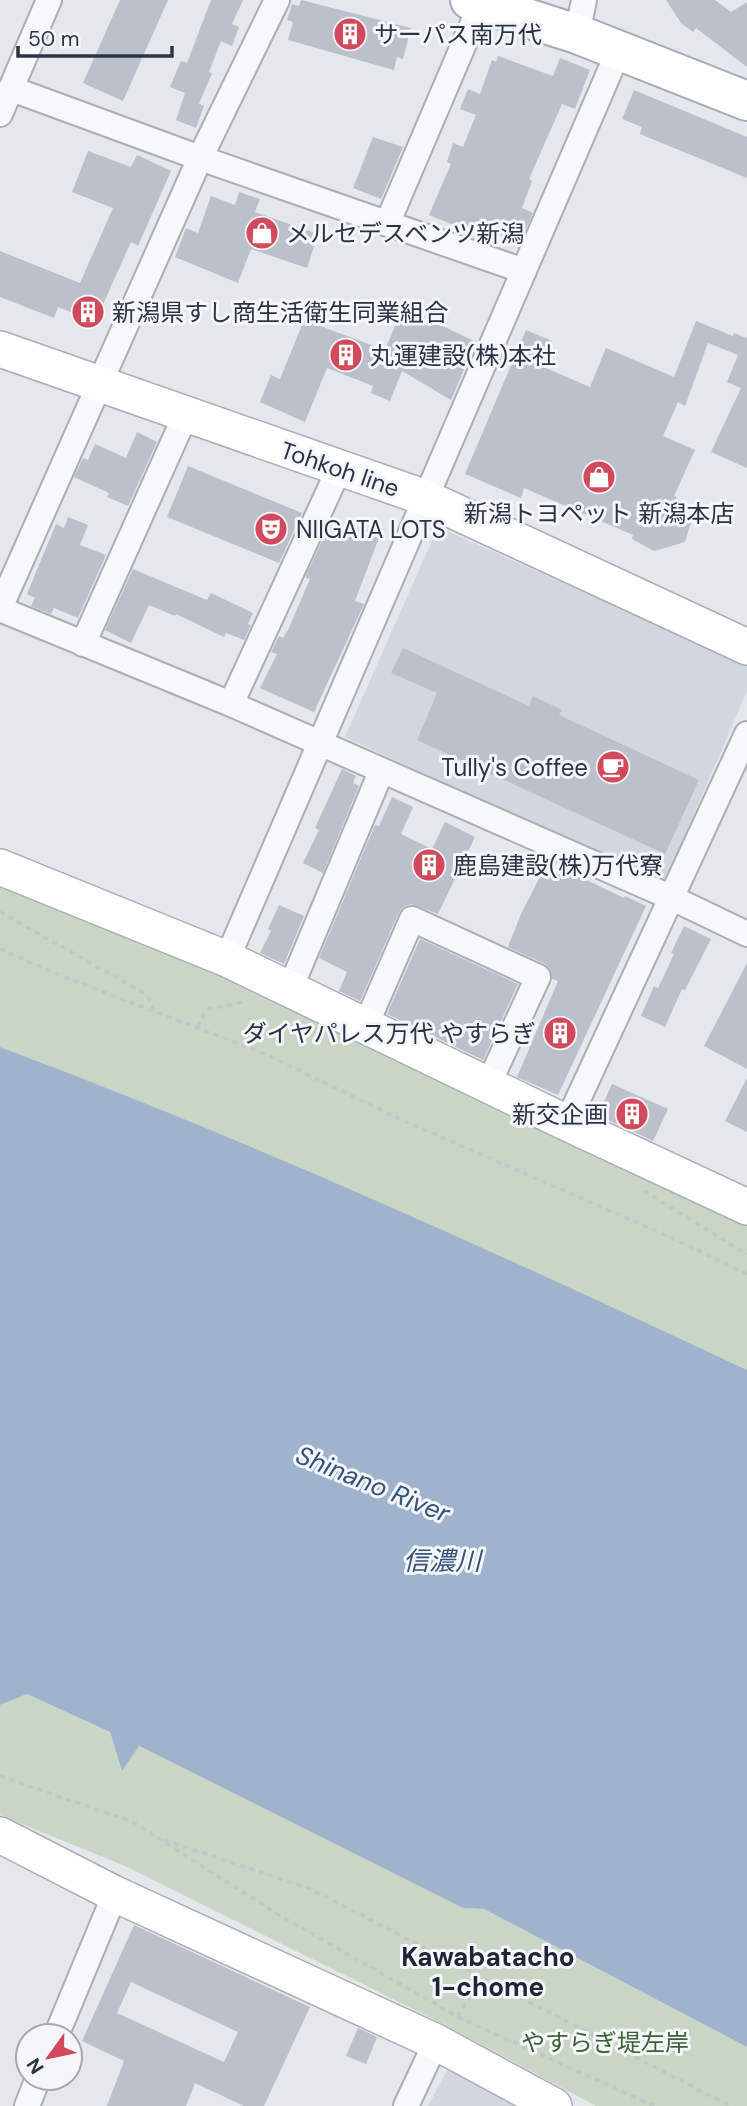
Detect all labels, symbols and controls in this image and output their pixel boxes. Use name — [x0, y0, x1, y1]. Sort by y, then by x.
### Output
scale bar — [18, 14, 172, 58]
building icon: サーパス南万代 — [331, 15, 369, 53]
place label: サーパス南万代 — [374, 19, 542, 50]
text: 50 m — [28, 25, 79, 53]
shop icon: メルセデスベンツ新潟 — [243, 214, 281, 252]
place label: メルセデスベンツ新潟 — [286, 218, 524, 249]
building icon: 新潟県すし商生活衛生同業組合 — [69, 293, 107, 331]
place label: 新潟県すし商生活衛生同業組合 — [112, 297, 448, 328]
building icon: 丸運建設(株)本社 — [327, 336, 365, 374]
place label: 丸運建設(株)本社 — [370, 340, 556, 371]
street label: Tohkoh line — [277, 434, 403, 504]
shop icon: 新潟トヨペット 新潟本店 — [580, 458, 618, 496]
place label: 新潟トヨペット 新潟本店 — [464, 498, 734, 529]
theatre icon: NIIGATA LOTS — [252, 510, 290, 548]
place label: NIIGATA LOTS — [296, 514, 446, 545]
cafe icon: Tully's Coffee — [594, 748, 632, 786]
place label: Tully's Coffee — [441, 752, 588, 783]
building icon: 鹿島建設(株)万代寮 — [410, 846, 448, 884]
place label: 鹿島建設(株)万代寮 — [453, 850, 663, 881]
building icon: ダイヤパレス万代 やすらぎ — [541, 1014, 579, 1052]
place label: ダイヤパレス万代 やすらぎ — [243, 1018, 536, 1049]
building icon: 新交企画 — [613, 1095, 651, 1133]
place label: 新交企画 — [512, 1099, 608, 1130]
water label: Shinano River — [291, 1438, 456, 1531]
water label: 信濃川 — [403, 1544, 484, 1578]
district label: Kawabatacho 1-chome — [401, 1940, 575, 2004]
north arrow — [14, 2022, 84, 2092]
park label: やすらぎ堤左岸 — [521, 2027, 689, 2058]
text: N — [21, 2053, 49, 2079]

